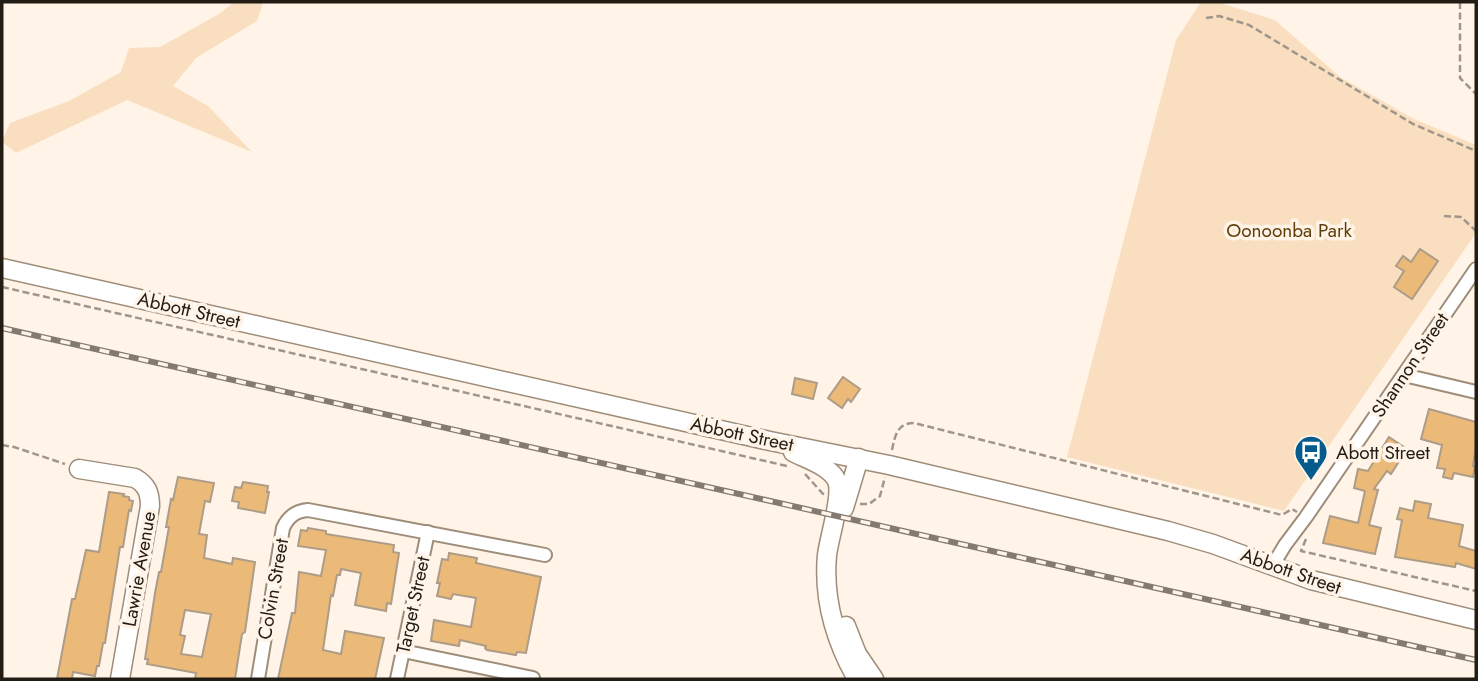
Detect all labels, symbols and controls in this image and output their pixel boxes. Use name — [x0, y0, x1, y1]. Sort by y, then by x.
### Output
park label: Oonoonba Park — [1226, 217, 1352, 244]
street label: Abbott Street — [135, 285, 243, 335]
street label: Shannon Street — [1365, 307, 1455, 423]
street label: Abbott Street — [688, 410, 796, 458]
bus stop icon: Abott Street — [1292, 433, 1330, 482]
place label: Abott Street — [1336, 439, 1430, 466]
street label: Lawrie Avenue — [116, 509, 162, 629]
street label: Colvin Street — [251, 536, 295, 642]
street label: Abbott Street — [1237, 541, 1345, 601]
street label: Target Street — [390, 554, 437, 656]

